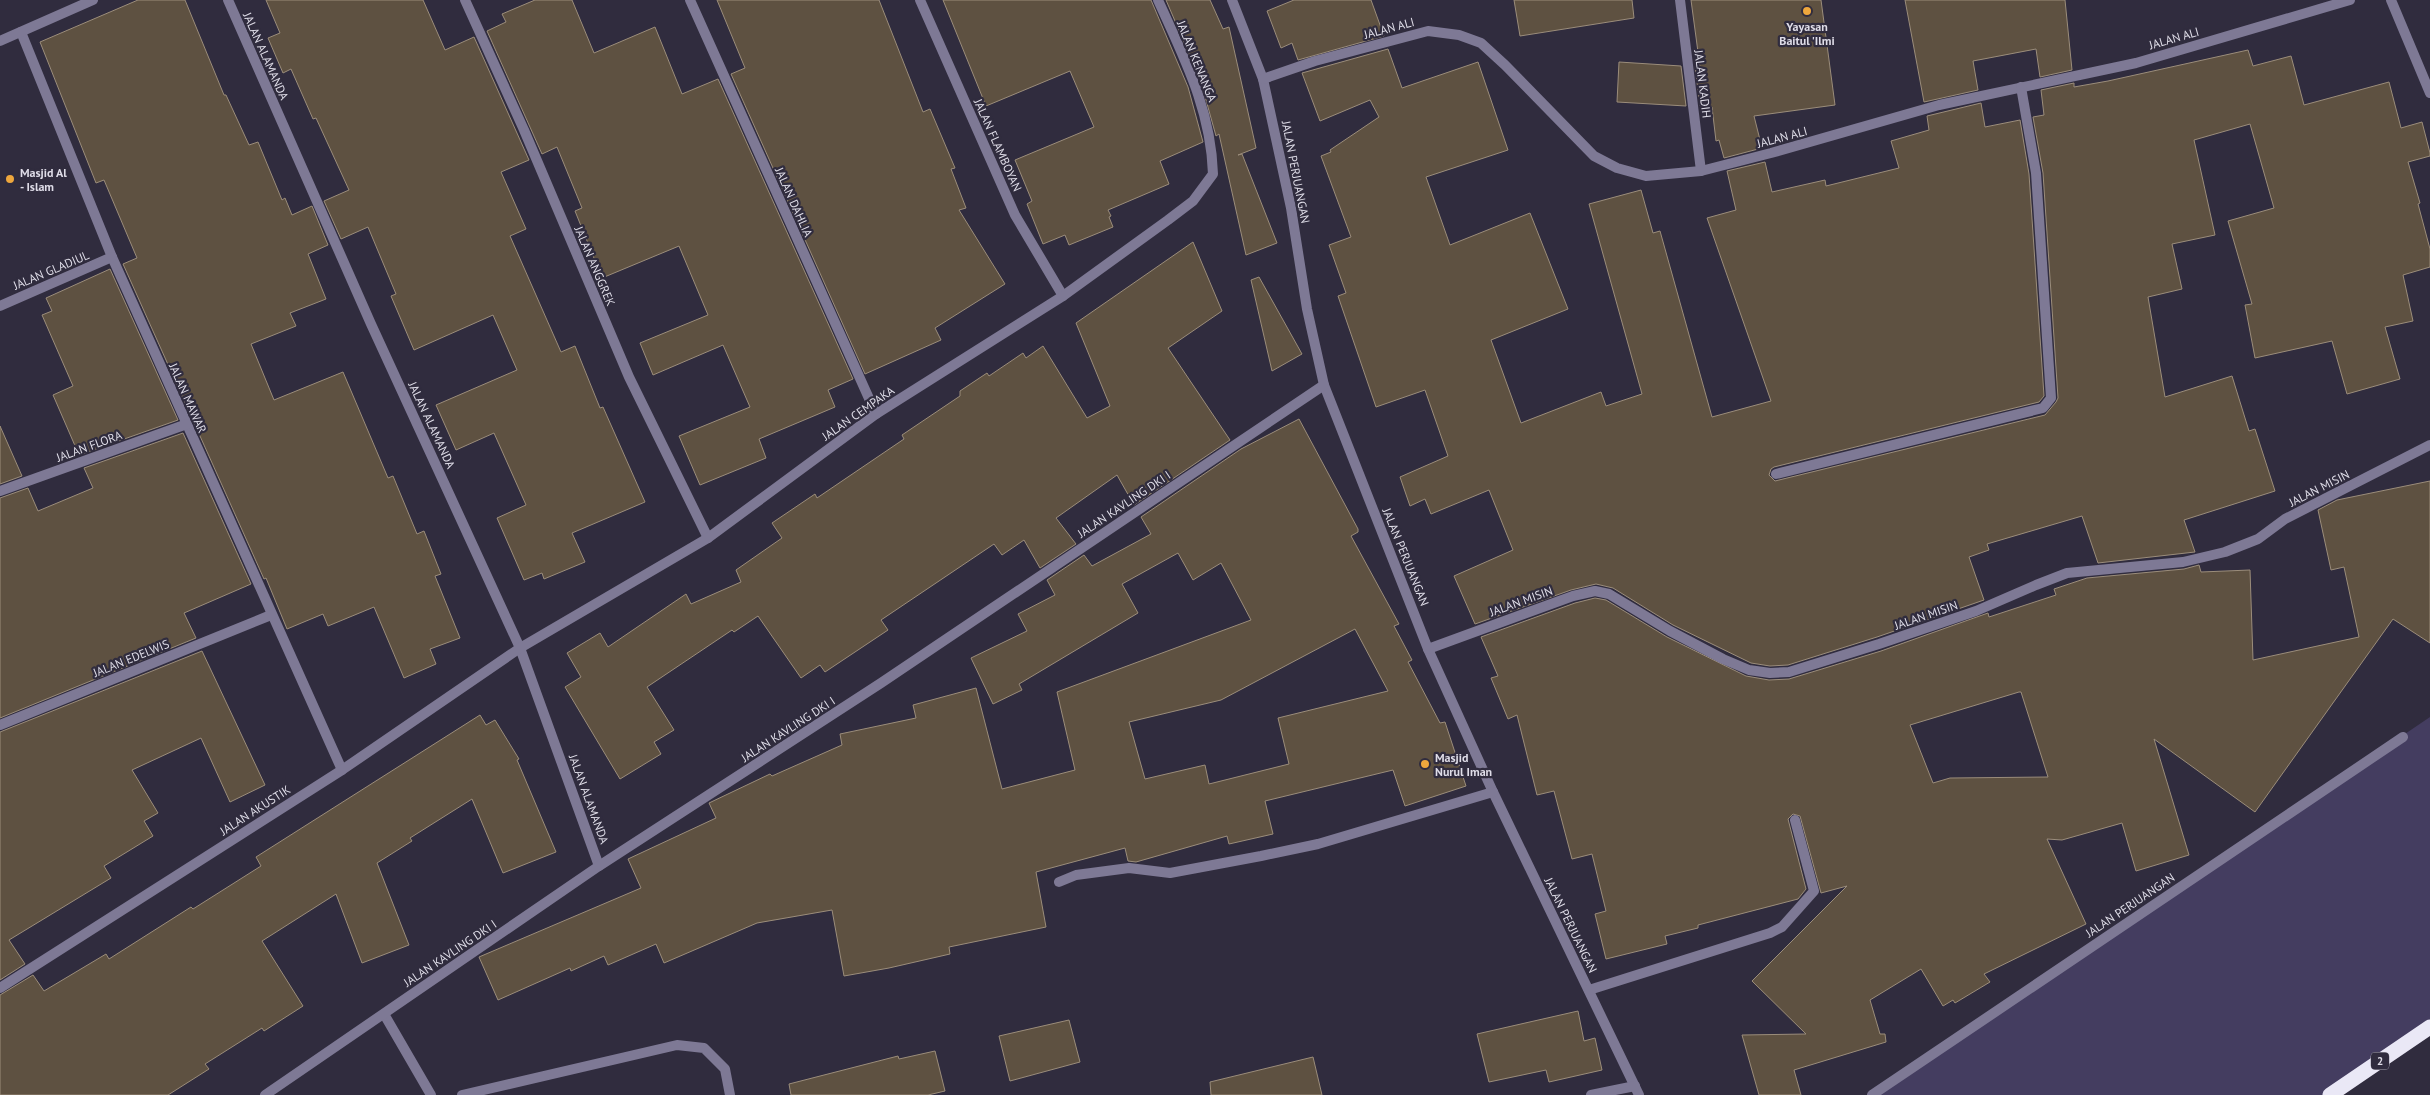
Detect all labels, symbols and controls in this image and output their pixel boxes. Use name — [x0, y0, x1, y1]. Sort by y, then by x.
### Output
marker: Yayasan Baitul 'Ilmi — [1801, 5, 1813, 17]
street label: JALAN ALAMANDA — [240, 9, 292, 102]
street label: JALAN ALI — [1361, 14, 1416, 42]
street label: JALAN KENANGA — [1173, 17, 1220, 104]
place label: Yayasan Baitul 'Ilmi — [1779, 19, 1835, 48]
street label: JALAN ALI — [2146, 24, 2201, 53]
street label: JALAN KADIH — [1691, 48, 1715, 119]
street label: JALAN FLAMBOYAN — [970, 95, 1025, 194]
street label: JALAN PERJUANGAN — [1279, 118, 1313, 225]
street label: JALAN ALI — [1754, 123, 1809, 151]
street label: JALAN DAHLIA — [772, 164, 816, 239]
place label: Masjid Al - Islam — [20, 165, 67, 194]
marker: Masjid Al - Islam — [4, 173, 16, 185]
street label: JALAN ANGGREK — [571, 223, 619, 308]
street label: JALAN GLADIUL — [10, 247, 91, 293]
street label: JALAN MAWAR — [165, 360, 210, 435]
street label: JALAN ALAMANDA — [405, 378, 459, 471]
street label: JALAN CEMPAKA — [818, 383, 897, 444]
street label: JALAN FLORA — [53, 427, 124, 465]
street label: JALAN MISIN — [2285, 466, 2352, 510]
street label: JALAN KAVLING DKI I — [1074, 467, 1173, 541]
street label: JALAN PERJUANGAN — [1379, 505, 1432, 608]
street label: JALAN MISIN — [1486, 583, 1555, 620]
street label: JALAN MISIN — [1891, 597, 1960, 633]
street label: JALAN EDELWIS — [90, 636, 171, 680]
street label: JALAN KAVLING DKI I — [737, 693, 838, 766]
place label: Masjid Nurul Iman — [1435, 750, 1492, 779]
street label: JALAN ALAMANDA — [566, 751, 612, 846]
marker: Masjid Nurul Iman — [1419, 758, 1431, 770]
street label: JALAN AKUSTIK — [216, 782, 293, 839]
street label: JALAN PERJUANGAN — [2082, 870, 2177, 941]
street label: JALAN PERJUANGAN — [1541, 874, 1601, 975]
street label: JALAN KAVLING DKI I — [400, 916, 499, 990]
road number: 2 — [2371, 1052, 2389, 1070]

